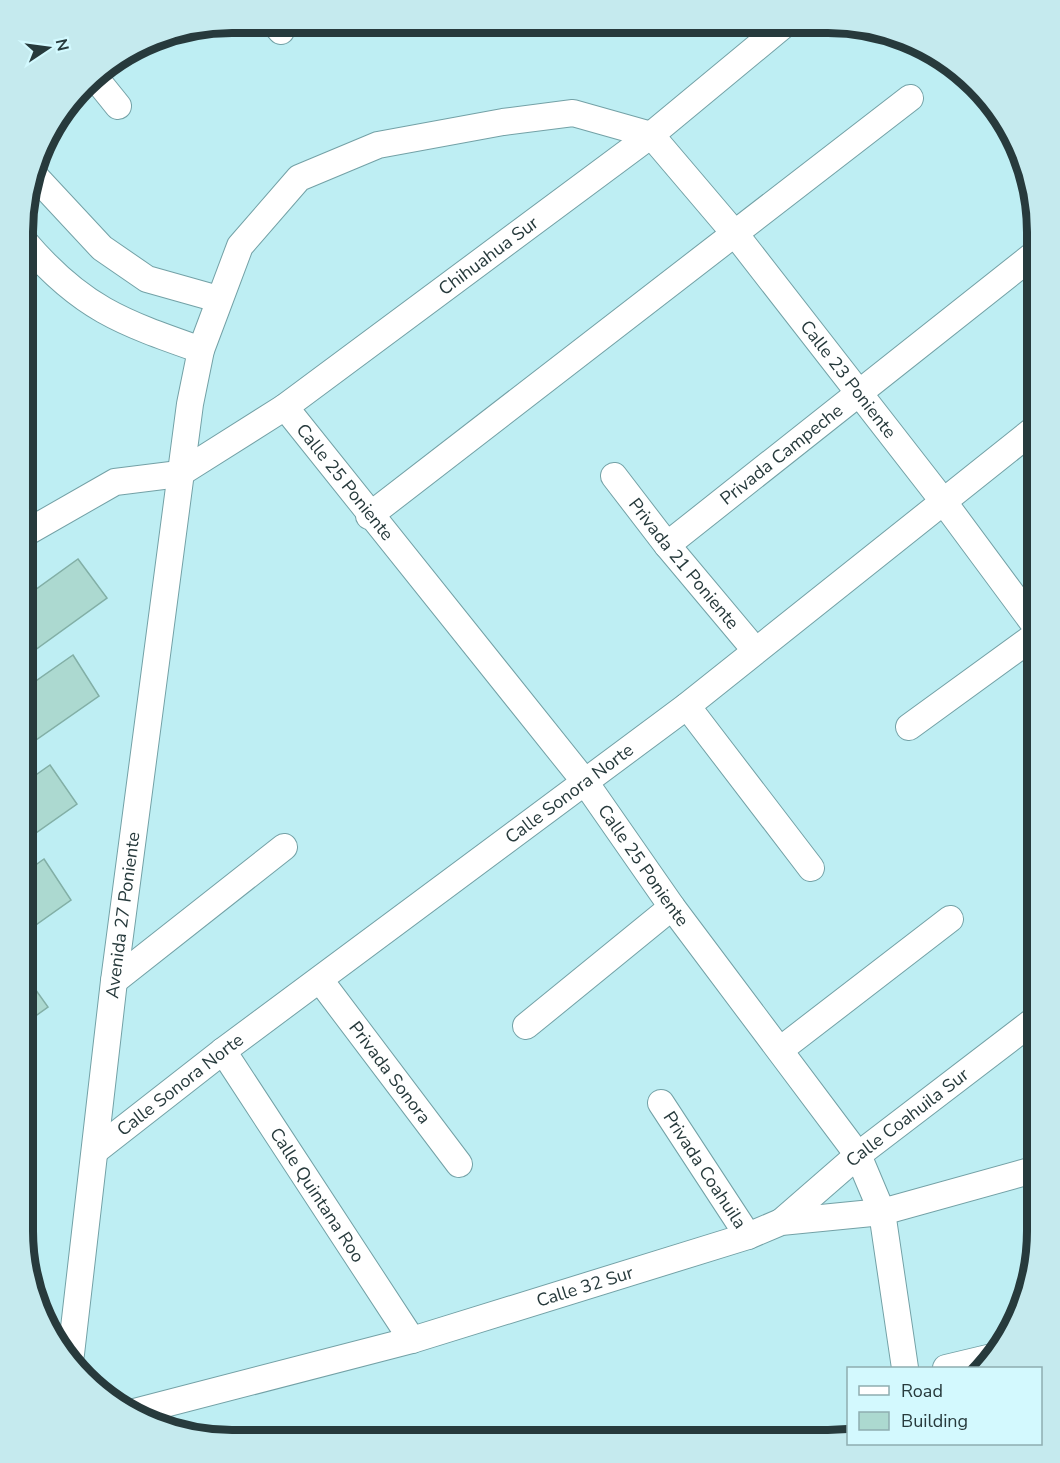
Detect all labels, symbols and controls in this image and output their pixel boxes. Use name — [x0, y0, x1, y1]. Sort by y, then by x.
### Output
north arrow — [18, 18, 78, 78]
text: N — [50, 37, 74, 53]
street label: Chihuahua Sur — [434, 211, 543, 301]
street label: Calle 23 Poniente — [795, 315, 902, 443]
street label: Privada Campeche — [715, 398, 848, 510]
street label: Calle 25 Poniente — [291, 418, 399, 545]
street label: Privada 21 Poniente — [623, 493, 744, 634]
street label: Calle Sonora Norte — [500, 738, 638, 849]
street label: Calle 25 Poniente — [592, 800, 694, 931]
street label: Avenida 27 Poniente — [100, 830, 146, 1000]
street label: Privada Sonora — [343, 1016, 436, 1129]
street label: Calle Sonora Norte — [112, 1028, 248, 1141]
street label: Calle Coahuila Sur — [841, 1062, 974, 1172]
street label: Privada Coahuila — [658, 1107, 752, 1233]
street label: Calle Quintana Roo — [264, 1123, 370, 1267]
street label: Calle 32 Sur — [533, 1260, 637, 1313]
legend — [847, 1367, 1042, 1445]
text: Road — [901, 1379, 943, 1403]
text: Building — [901, 1409, 968, 1433]

